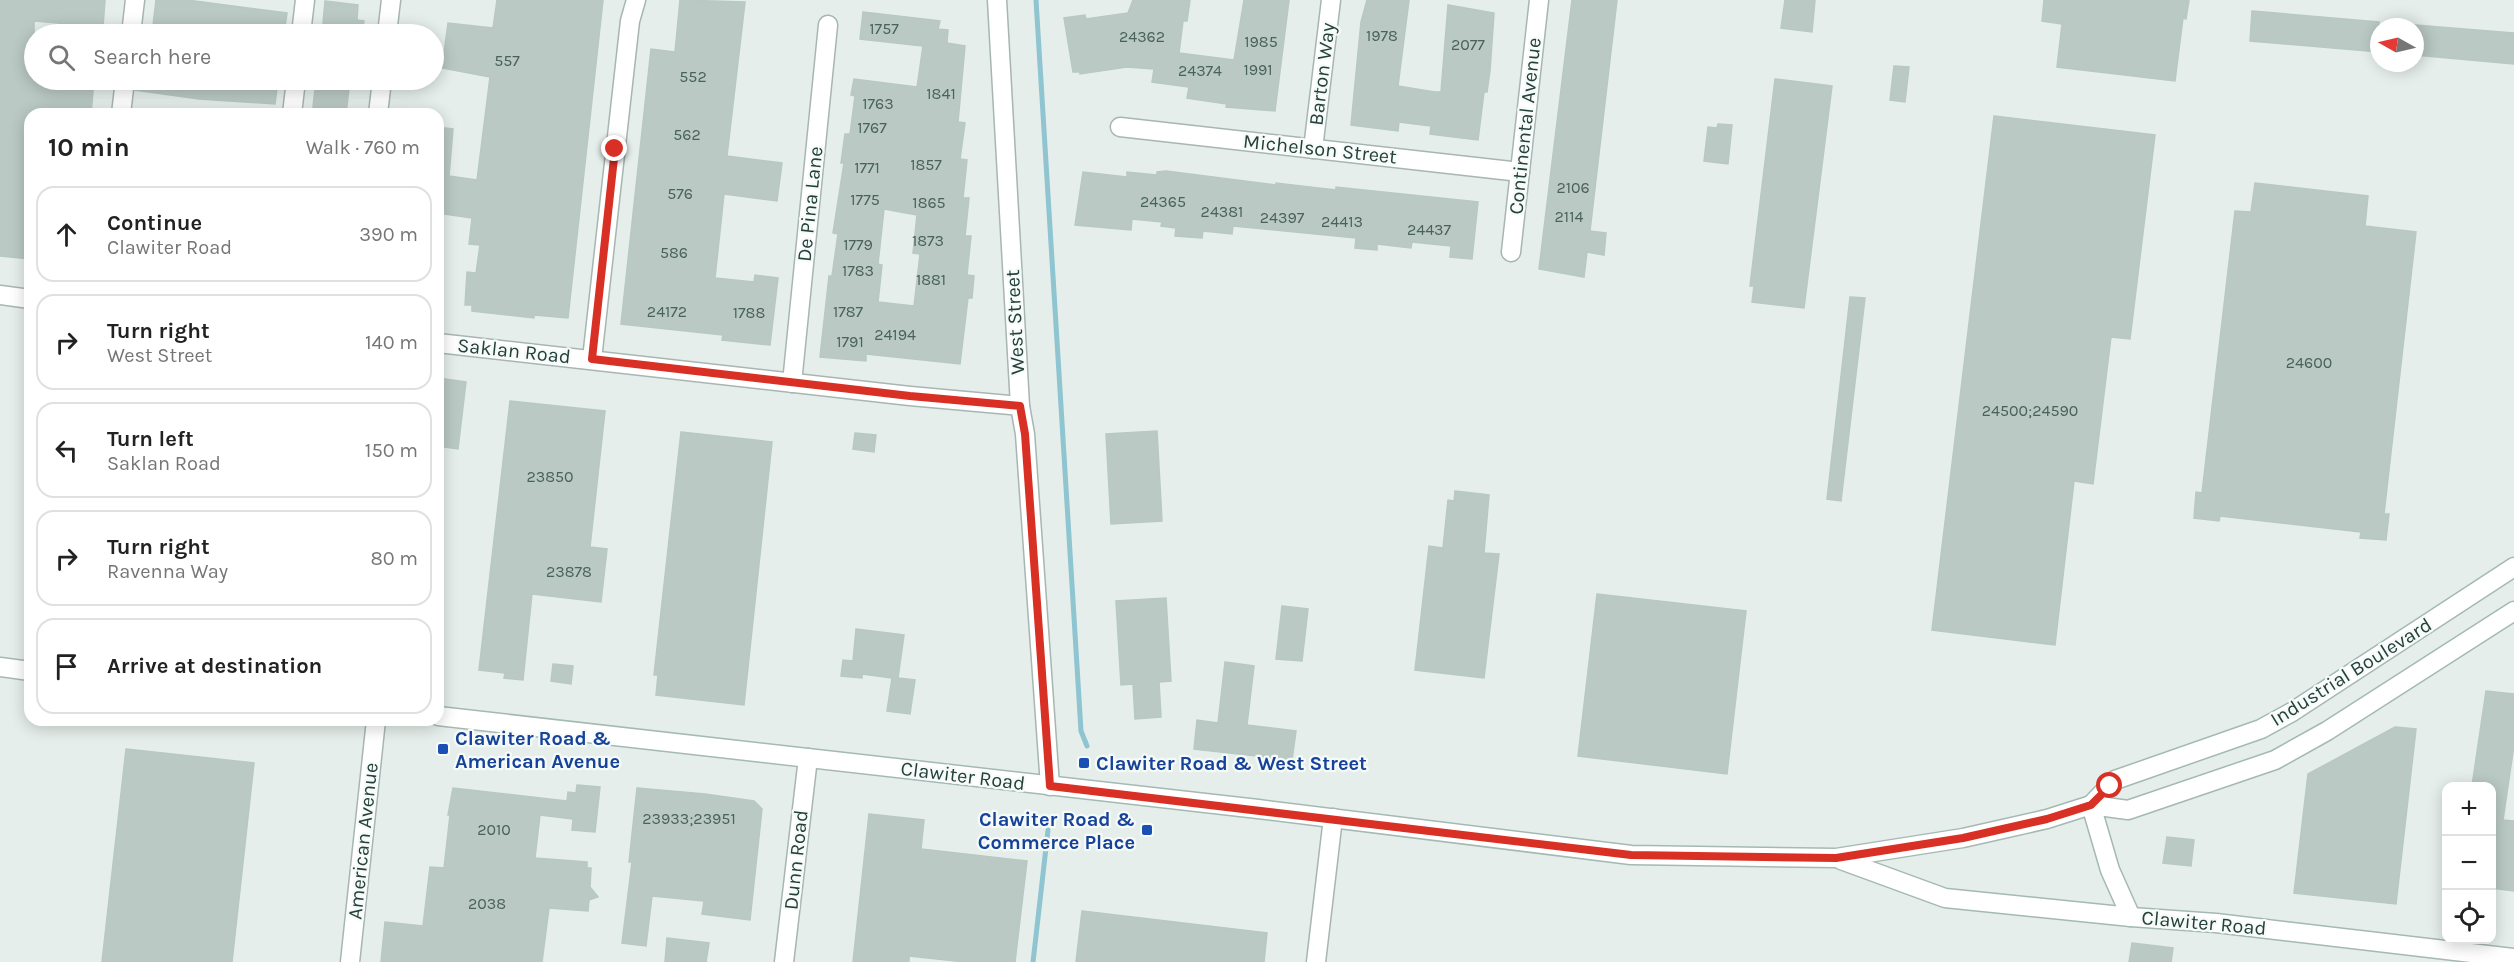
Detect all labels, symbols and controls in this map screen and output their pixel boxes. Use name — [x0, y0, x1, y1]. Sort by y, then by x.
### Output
north arrow — [2370, 18, 2424, 72]
house number: 1757 — [869, 19, 899, 38]
street label: Barton Way — [1304, 21, 1340, 127]
search box — [24, 24, 444, 90]
house number: 1978 — [1366, 26, 1398, 45]
house number: 24362 — [1119, 27, 1165, 46]
house number: 1985 — [1244, 32, 1278, 51]
house number: 2077 — [1451, 35, 1485, 54]
street label: Continental Avenue — [1504, 36, 1546, 216]
icon: search — [45, 41, 78, 74]
text: Search here — [93, 44, 211, 70]
house number: 557 — [494, 51, 520, 70]
house number: 1991 — [1243, 60, 1273, 79]
house number: 24374 — [1178, 61, 1222, 80]
house number: 552 — [679, 67, 707, 86]
house number: 1841 — [926, 84, 956, 103]
house number: 1763 — [862, 94, 894, 113]
house number: 1767 — [857, 118, 887, 137]
house number: 562 — [673, 125, 701, 144]
street label: Michelson Street — [1242, 129, 1398, 169]
text: 10 min — [48, 132, 130, 163]
route end — [601, 135, 627, 161]
text: Walk · 760 m — [306, 136, 420, 159]
street label: De Pina Lane — [793, 145, 827, 263]
house number: 1857 — [910, 155, 942, 174]
house number: 1771 — [854, 158, 880, 177]
house number: 2106 — [1556, 178, 1590, 197]
house number: 576 — [667, 184, 693, 203]
house number: 1775 — [850, 190, 880, 209]
house number: 24365 — [1140, 192, 1186, 211]
house number: 1865 — [912, 193, 946, 212]
house number: 24381 — [1201, 202, 1243, 221]
house number: 2114 — [1555, 207, 1583, 226]
house number: 24397 — [1260, 208, 1305, 227]
text: Continue — [107, 210, 202, 236]
house number: 24413 — [1321, 212, 1363, 231]
icon: ahead — [50, 218, 83, 251]
house number: 24437 — [1407, 220, 1452, 239]
text: 390 m — [359, 223, 418, 246]
house number: 1873 — [912, 231, 944, 250]
house number: 1779 — [843, 235, 873, 254]
text: Clawiter Road — [107, 236, 232, 259]
house number: 586 — [660, 243, 688, 262]
house number: 1783 — [842, 261, 874, 280]
street label: West Street — [1001, 268, 1029, 375]
house number: 1881 — [916, 270, 946, 289]
house number: 24172 — [647, 302, 687, 321]
house number: 1787 — [833, 302, 864, 321]
house number: 1788 — [733, 303, 765, 322]
text: Turn right — [107, 318, 210, 344]
house number: 24194 — [874, 325, 916, 344]
icon: right — [50, 326, 83, 359]
text: 140 m — [365, 331, 418, 354]
house number: 1791 — [836, 332, 864, 351]
street label: Saklan Road — [456, 334, 572, 368]
text: West Street — [107, 344, 212, 367]
house number: 24600 — [2286, 353, 2332, 372]
house number: 24500;24590 — [1982, 401, 2078, 420]
text: Turn left — [107, 426, 194, 452]
icon: left — [50, 434, 83, 467]
text: 150 m — [365, 439, 418, 462]
text: Saklan Road — [107, 452, 221, 475]
house number: 23850 — [526, 467, 574, 486]
text: Turn right — [107, 534, 210, 560]
icon: right — [50, 542, 83, 575]
text: 80 m — [370, 547, 418, 570]
text: Ravenna Way — [107, 560, 228, 583]
house number: 23878 — [546, 562, 592, 581]
street label: Industrial Boulevard — [2266, 613, 2436, 731]
icon: arrive — [50, 650, 83, 683]
text: Arrive at destination — [107, 653, 322, 679]
place label: Clawiter Road & American Avenue — [455, 727, 620, 773]
marker: Clawiter Road & American Avenue — [436, 742, 450, 756]
place label: Clawiter Road & West Street — [1096, 752, 1367, 775]
marker: Clawiter Road & West Street — [1077, 756, 1091, 770]
street label: Clawiter Road — [899, 757, 1027, 795]
street label: American Avenue — [343, 761, 383, 921]
route start — [2096, 772, 2122, 798]
map controls — [2442, 782, 2496, 944]
button: + — [2442, 782, 2496, 836]
place label: Clawiter Road & Commerce Place — [978, 808, 1135, 854]
house number: 23933;23951 — [642, 809, 736, 828]
street label: Dunn Road — [779, 809, 813, 911]
house number: 2010 — [477, 820, 511, 839]
marker: Clawiter Road & Commerce Place — [1140, 823, 1154, 837]
button: − — [2442, 836, 2496, 890]
button: locate — [2442, 890, 2496, 944]
house number: 2038 — [468, 894, 506, 913]
street label: Clawiter Road — [2141, 906, 2267, 940]

